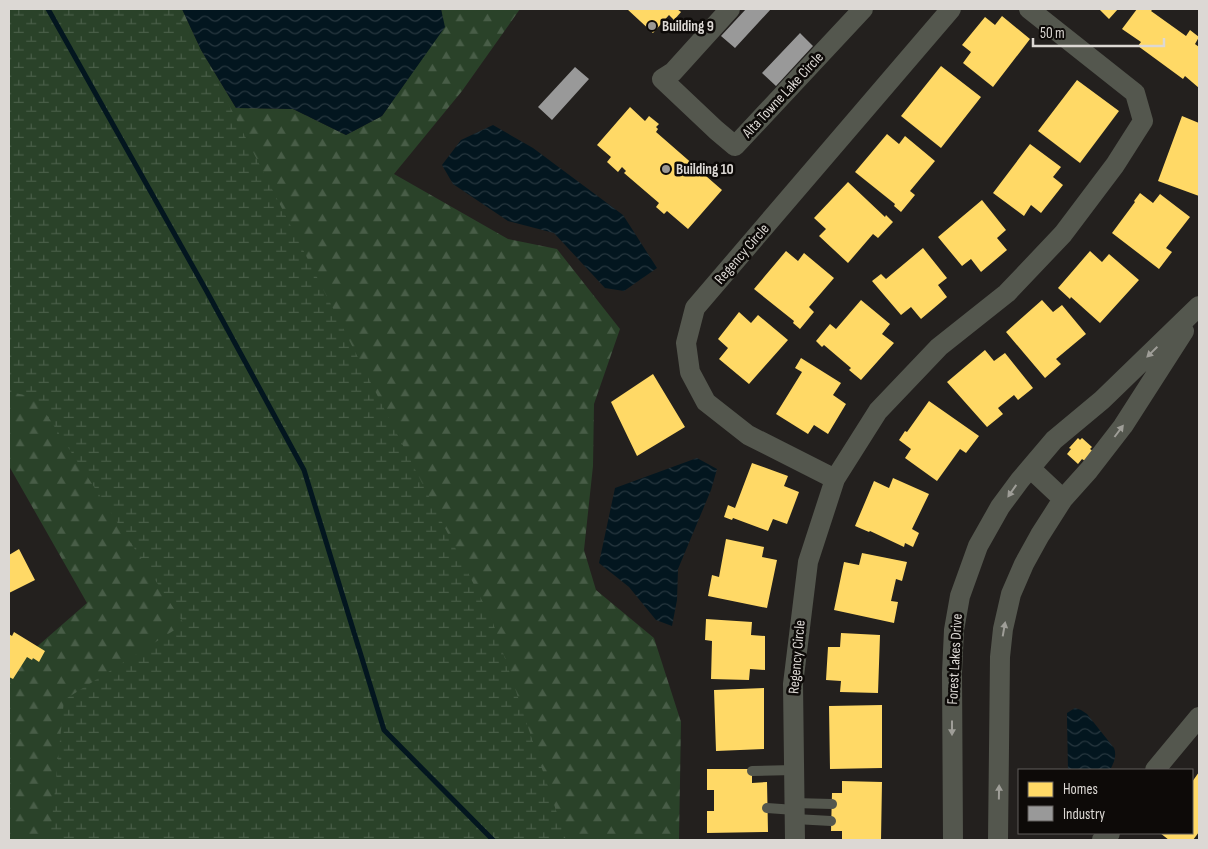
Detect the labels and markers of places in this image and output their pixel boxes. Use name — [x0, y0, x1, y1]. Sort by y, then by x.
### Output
place label: Building 9 — [662, 17, 714, 36]
marker: Building 9 — [646, 20, 658, 32]
place label: Building 10 — [676, 160, 734, 179]
marker: Building 10 — [660, 163, 672, 175]

